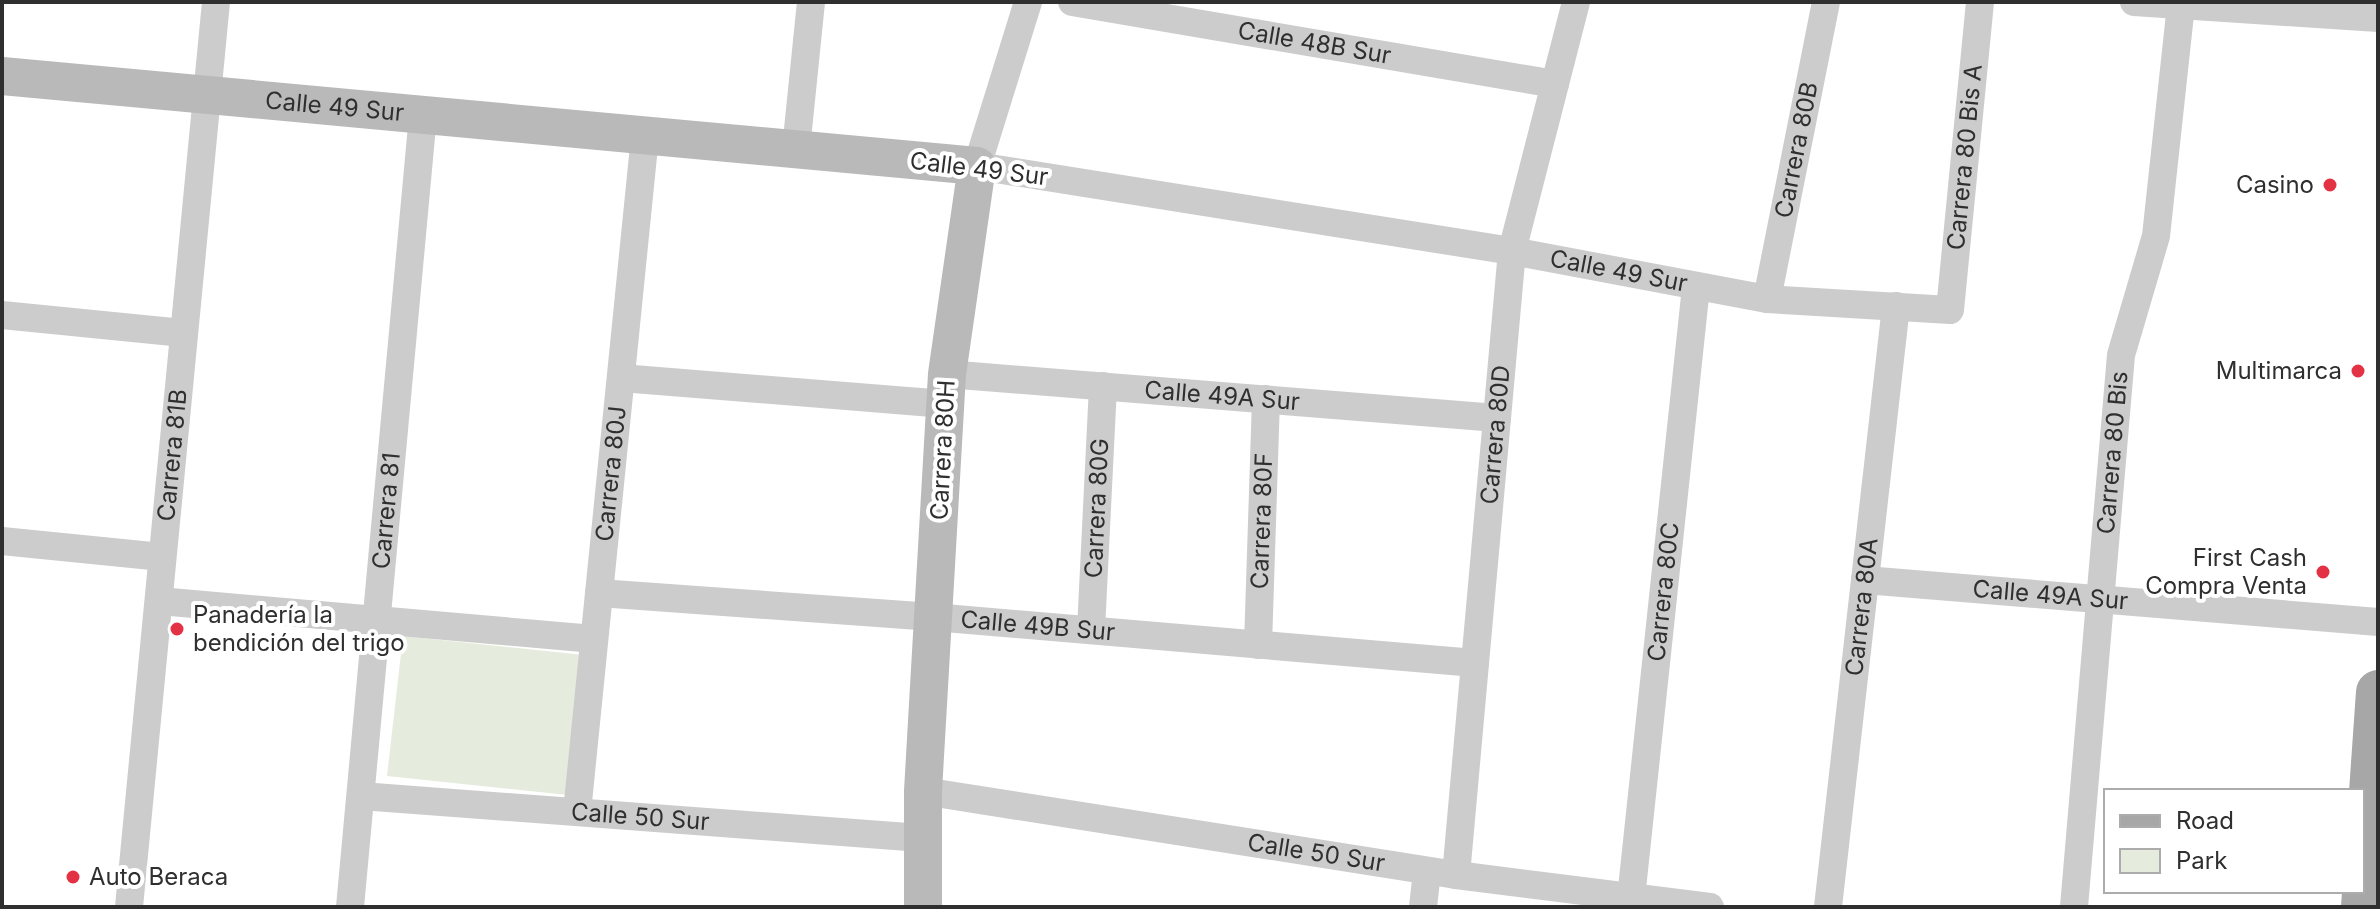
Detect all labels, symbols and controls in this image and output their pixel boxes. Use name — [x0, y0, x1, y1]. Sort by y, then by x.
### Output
street label: Calle 48B Sur — [1236, 15, 1393, 70]
street label: Carrera 80 Bis A — [1941, 63, 1988, 251]
street label: Carrera 80B — [1768, 79, 1824, 220]
street label: Calle 49 Sur — [264, 85, 405, 127]
street label: Calle 49 Sur — [908, 146, 1050, 191]
place label: Casino — [2236, 170, 2314, 199]
marker: Casino — [2321, 176, 2339, 194]
street label: Calle 49 Sur — [1548, 243, 1690, 298]
place label: Multimarca — [2216, 356, 2342, 385]
marker: Multimarca — [2349, 362, 2367, 380]
street label: Carrera 80D — [1474, 364, 1516, 506]
street label: Carrera 80 Bis — [2091, 370, 2134, 535]
street label: Calle 49A Sur — [1143, 375, 1301, 416]
street label: Carrera 80H — [924, 379, 961, 521]
street label: Carrera 81B — [151, 388, 193, 522]
street label: Carrera 80J — [589, 405, 632, 543]
street label: Carrera 80G — [1079, 437, 1114, 579]
street label: Carrera 81 — [366, 451, 406, 570]
street label: Carrera 80F — [1245, 452, 1278, 590]
street label: Carrera 80C — [1641, 521, 1685, 663]
street label: Carrera 80A — [1839, 536, 1884, 678]
place label: First Cash Compra Venta — [2145, 543, 2307, 600]
marker: First Cash Compra Venta — [2314, 563, 2332, 581]
street label: Calle 49A Sur — [1972, 574, 2129, 615]
place label: Panadería la bendición del trigo — [193, 600, 405, 657]
street label: Calle 49B Sur — [959, 604, 1116, 646]
marker: Panadería la bendición del trigo — [168, 620, 186, 638]
legend — [2104, 789, 2364, 893]
street label: Calle 50 Sur — [570, 797, 710, 836]
text: Road — [2176, 806, 2234, 835]
street label: Calle 50 Sur — [1246, 827, 1387, 878]
text: Park — [2176, 846, 2227, 875]
place label: Auto Beraca — [89, 862, 228, 891]
marker: Auto Beraca — [64, 868, 82, 886]

